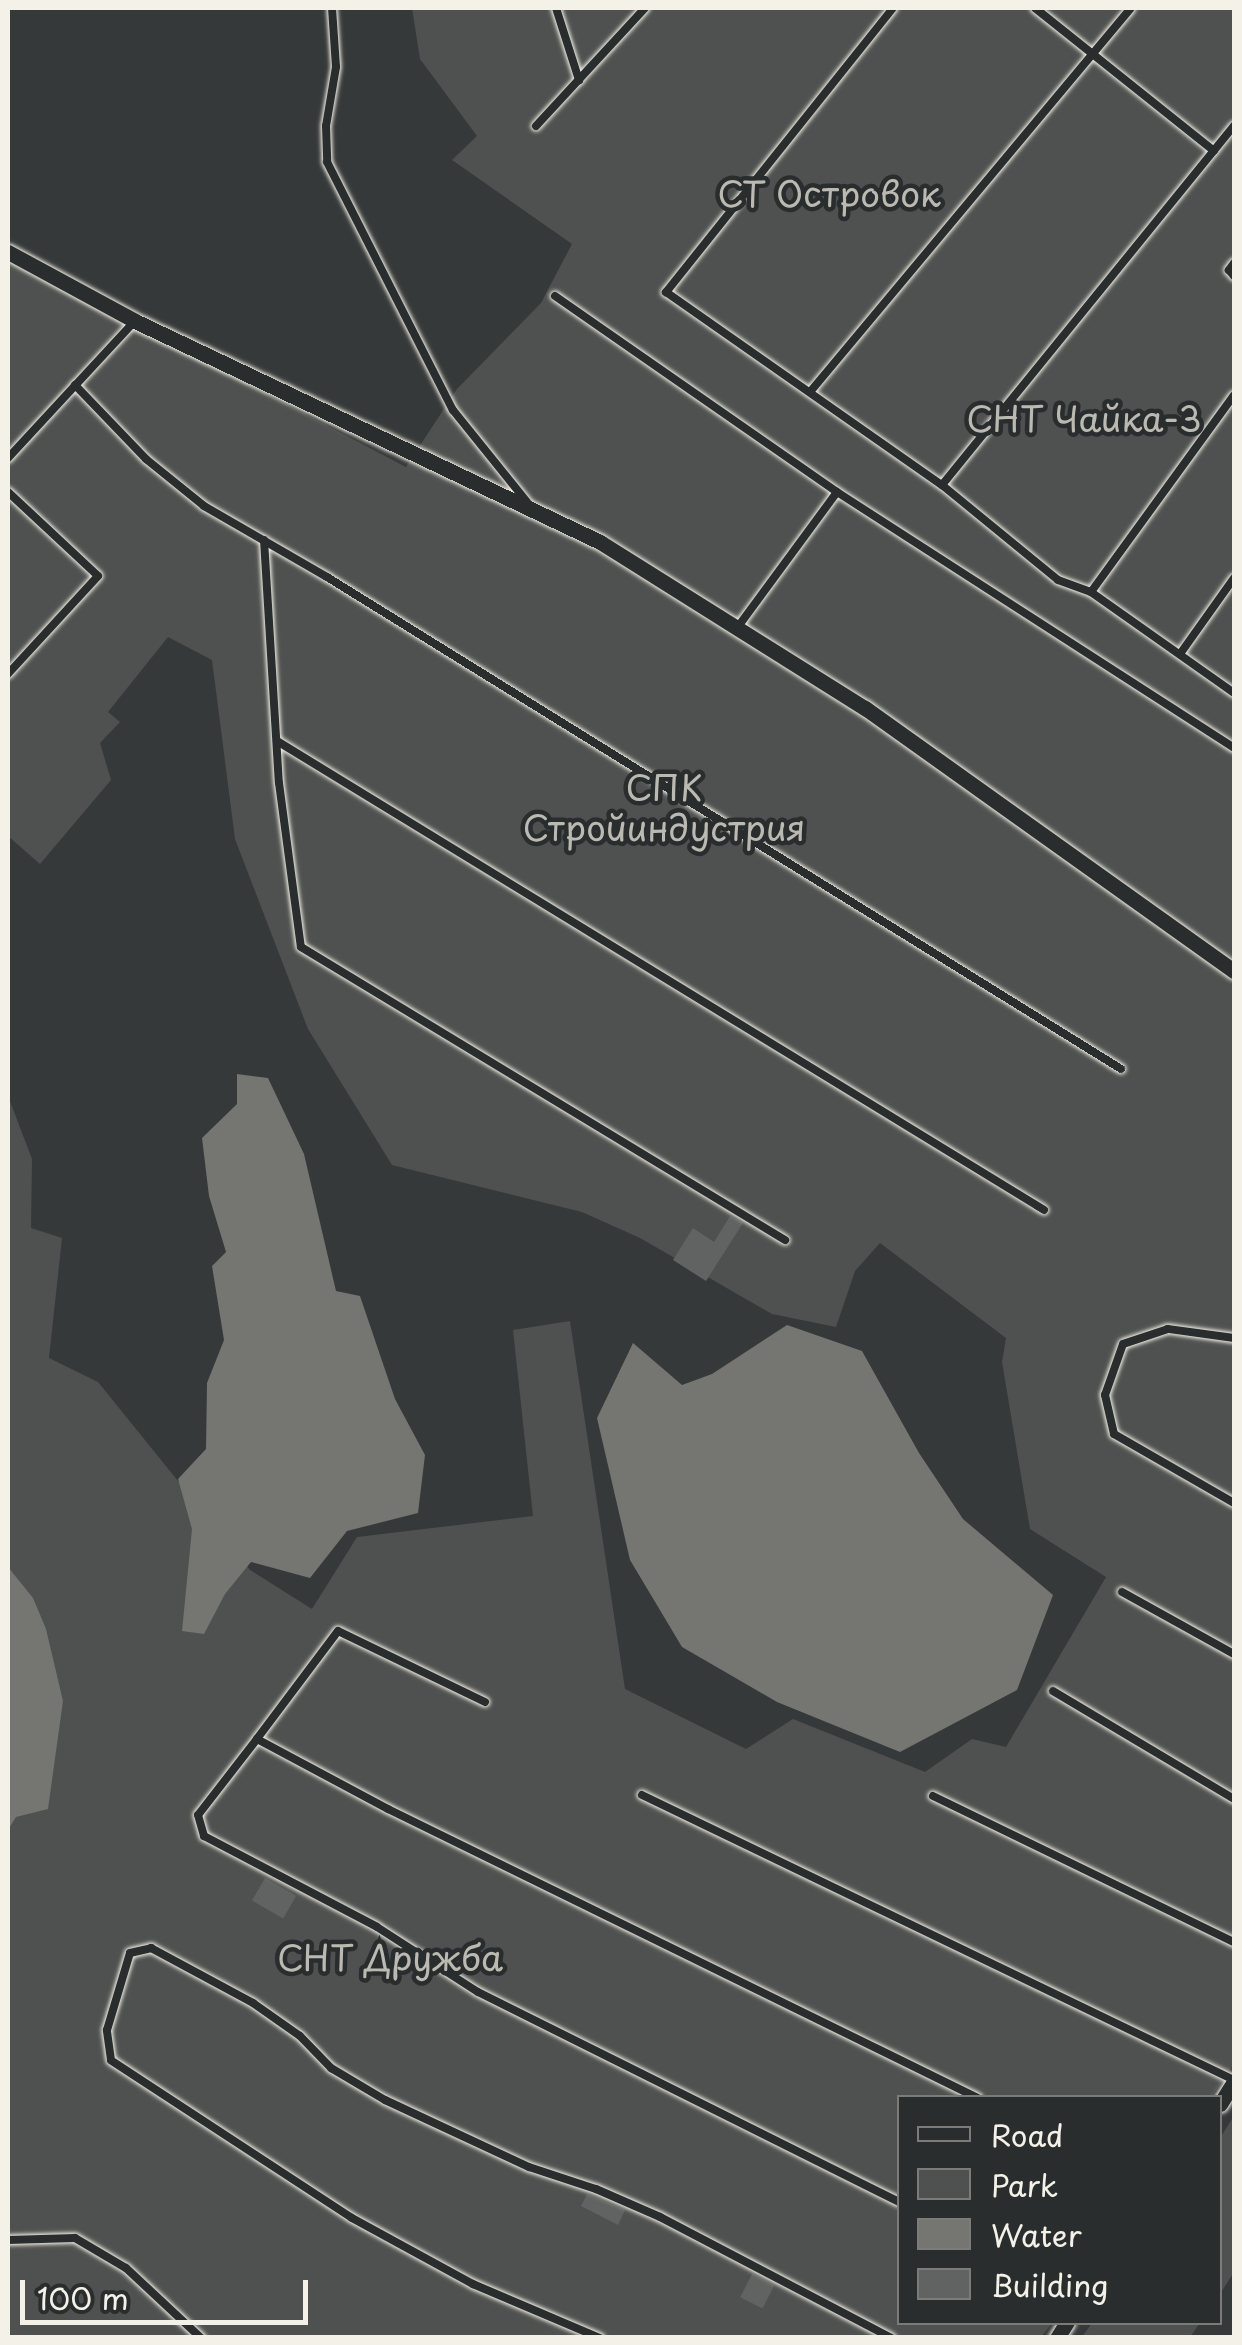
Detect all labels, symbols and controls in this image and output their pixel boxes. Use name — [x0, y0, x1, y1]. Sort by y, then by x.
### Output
park label: СТ Островок — [716, 172, 942, 214]
park label: СНТ Чайка-3 — [966, 397, 1202, 439]
park label: СПК Стройиндустрия — [522, 766, 806, 848]
park label: СНТ Дружба — [276, 1936, 504, 1978]
legend — [897, 2095, 1222, 2325]
text: Road — [991, 2112, 1064, 2157]
text: Park — [991, 2162, 1058, 2207]
text: Water — [991, 2212, 1082, 2257]
scale bar — [25, 2260, 312, 2322]
text: Building — [991, 2262, 1108, 2307]
text: 100 m — [37, 2275, 129, 2320]

